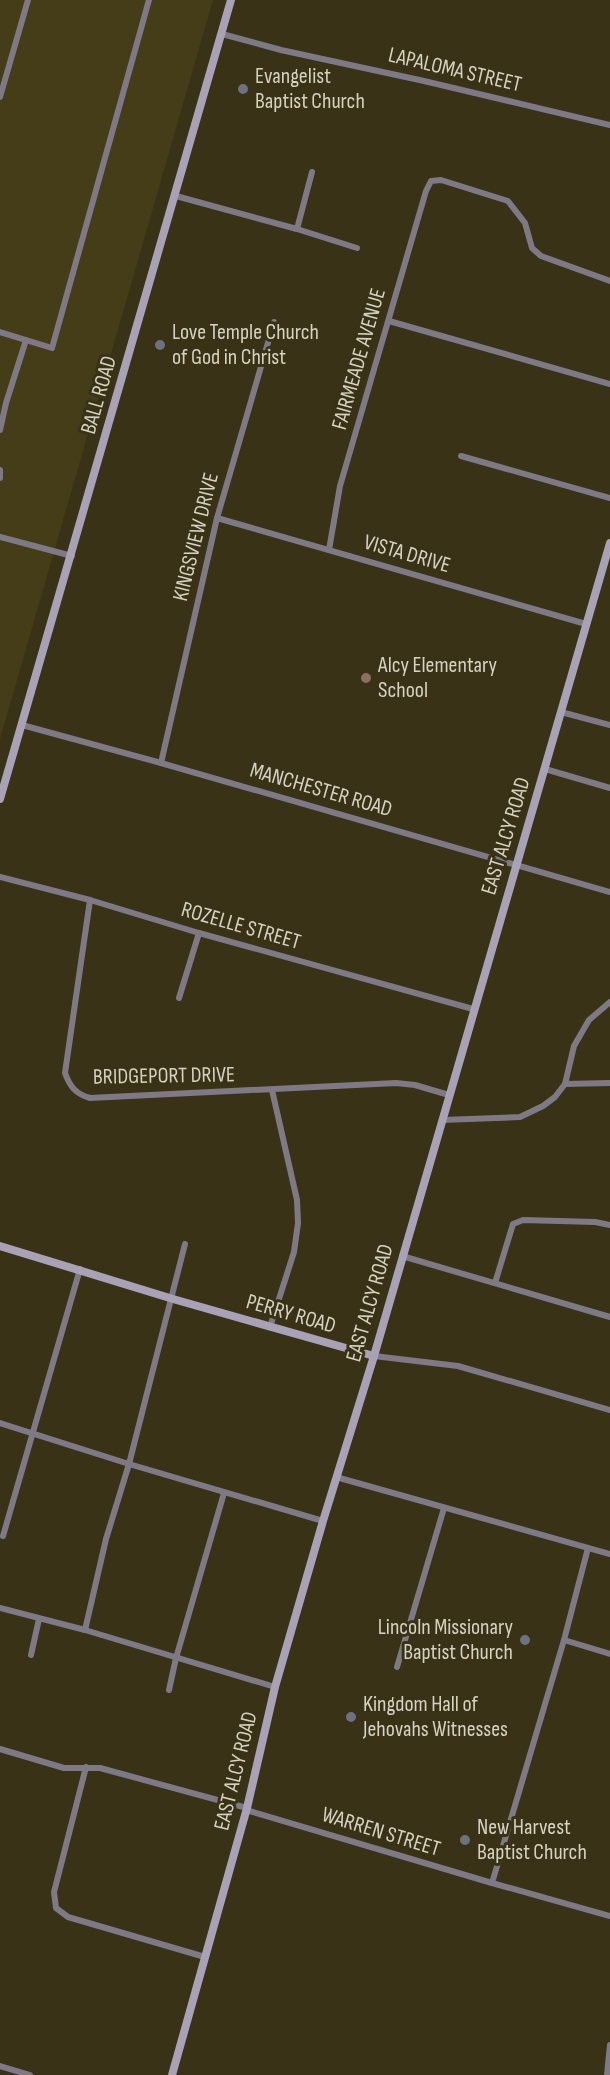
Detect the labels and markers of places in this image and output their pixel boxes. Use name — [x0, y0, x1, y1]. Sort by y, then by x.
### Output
place label: Evangelist Baptist Church — [255, 63, 365, 115]
marker: Evangelist Baptist Church — [236, 82, 250, 96]
place label: Love Temple Church of God in Christ — [172, 319, 319, 371]
marker: Love Temple Church of God in Christ — [153, 338, 167, 352]
place label: Alcy Elementary School — [377, 652, 498, 704]
marker: Alcy Elementary School — [359, 671, 373, 685]
place label: Lincoln Missionary Baptist Church — [378, 1614, 513, 1666]
marker: Lincoln Missionary Baptist Church — [518, 1633, 532, 1647]
place label: Kingdom Hall of Jehovahs Witnesses — [362, 1691, 508, 1743]
marker: Kingdom Hall of Jehovahs Witnesses — [344, 1710, 358, 1724]
place label: New Harvest Baptist Church — [477, 1814, 587, 1866]
marker: New Harvest Baptist Church — [458, 1833, 472, 1847]

